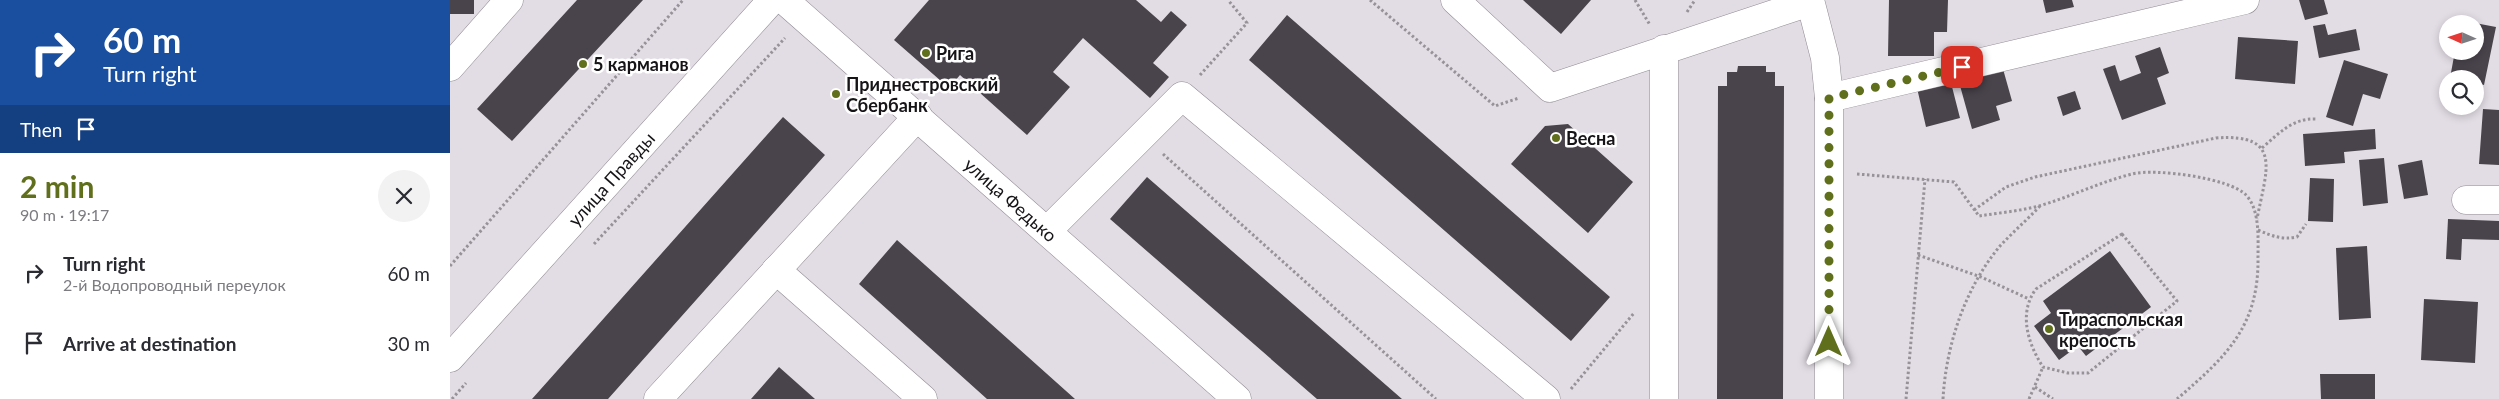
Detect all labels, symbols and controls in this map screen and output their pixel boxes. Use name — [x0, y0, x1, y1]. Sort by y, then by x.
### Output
north arrow — [2439, 15, 2484, 60]
map controls — [2439, 15, 2484, 115]
text: 60 m — [103, 18, 181, 60]
icon: right — [20, 20, 85, 85]
place label: Рига — [936, 42, 974, 64]
pin — [1941, 46, 1983, 88]
marker: Рига — [920, 47, 932, 59]
place label: 5 карманов — [593, 53, 689, 75]
icon: arrive — [1948, 53, 1976, 81]
marker: 5 карманов — [577, 58, 589, 70]
text: Turn right — [103, 60, 197, 87]
button: search — [2439, 70, 2484, 115]
place label: Приднестровский Сбербанк — [846, 73, 998, 116]
marker: Приднестровский Сбербанк — [830, 88, 842, 100]
icon: arrive — [72, 115, 100, 143]
text: Then — [20, 118, 62, 141]
street label: улица Правды — [563, 127, 659, 230]
place label: Весна — [1566, 127, 1615, 149]
marker: Весна — [1550, 132, 1562, 144]
street label: улица Федько — [960, 153, 1061, 246]
text: 2 min — [20, 168, 94, 204]
button: close — [378, 170, 430, 222]
text: 90 m · 19:17 — [20, 205, 109, 224]
text: Turn right — [63, 252, 145, 275]
icon: right — [20, 259, 48, 287]
text: 60 m — [387, 262, 430, 285]
text: 2-й Водопроводный переулок — [63, 275, 286, 294]
place label: Тираспольская крепость — [2059, 308, 2183, 351]
position arrow — [1802, 315, 1854, 367]
marker: Тираспольская крепость — [2043, 323, 2055, 335]
icon: arrive — [20, 329, 48, 357]
text: Arrive at destination — [63, 332, 236, 355]
text: 30 m — [387, 332, 430, 355]

